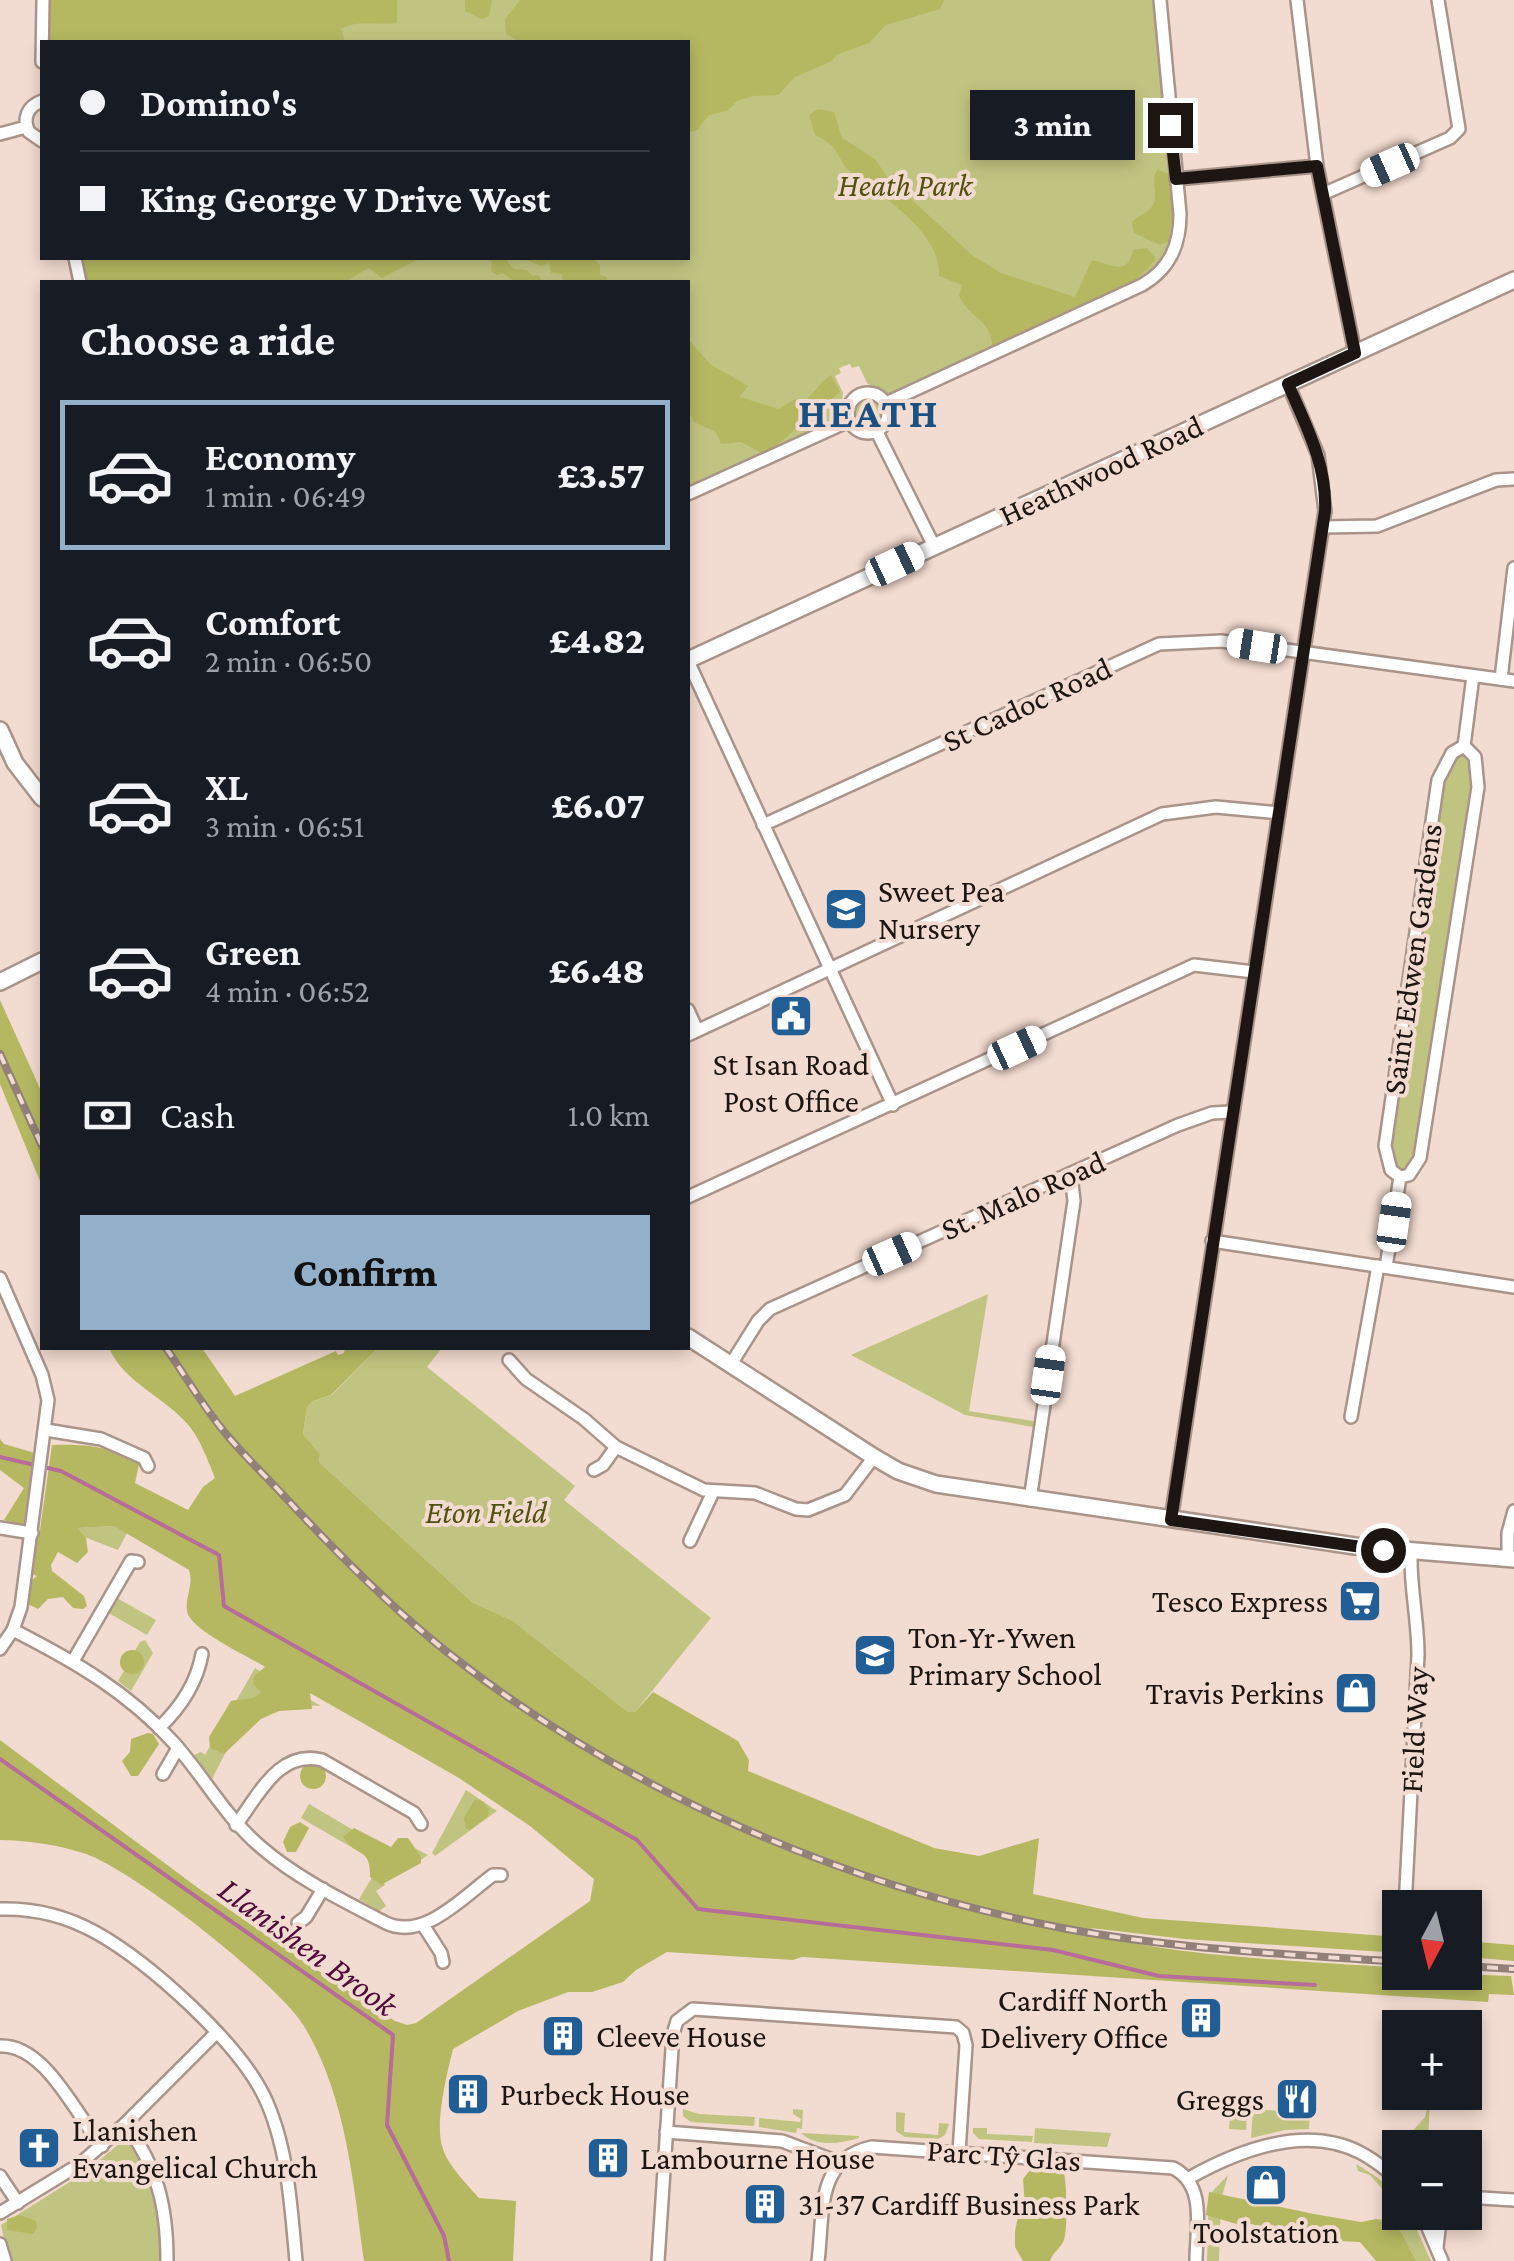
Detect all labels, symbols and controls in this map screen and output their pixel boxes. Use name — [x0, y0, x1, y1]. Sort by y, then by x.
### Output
text: Domino's — [140, 82, 297, 124]
callout: 3 min — [970, 90, 1135, 160]
route end — [1148, 103, 1193, 148]
text: 3 min — [1013, 107, 1092, 143]
car — [1356, 139, 1424, 191]
park label: Heath Park — [838, 167, 974, 203]
text: King George V Drive West — [140, 178, 551, 220]
text: Choose a ride — [80, 315, 335, 365]
district label: HEATH — [798, 389, 940, 436]
street label: Heathwood Road — [994, 407, 1209, 533]
icon: car — [85, 430, 175, 520]
text: Economy — [205, 436, 355, 478]
text: £3.57 — [557, 454, 645, 496]
text: 1 min · 06:49 — [205, 478, 367, 514]
car — [861, 538, 929, 590]
icon: car — [85, 595, 175, 685]
text: Comfort — [205, 601, 341, 643]
text: £4.82 — [549, 619, 645, 661]
car — [1225, 626, 1289, 666]
text: 2 min · 06:50 — [205, 643, 372, 679]
street label: St Cadoc Road — [937, 649, 1117, 759]
icon: car — [85, 760, 175, 850]
text: XL — [205, 766, 248, 808]
text: £6.07 — [551, 784, 645, 826]
text: 3 min · 06:51 — [205, 808, 364, 844]
street label: Saint Edwen Gardens — [1375, 821, 1449, 1097]
place label: Sweet Pea Nursery — [878, 873, 1005, 946]
school or university icon: Sweet Pea Nursery — [823, 886, 869, 932]
icon: car — [85, 925, 175, 1015]
text: Green — [205, 931, 301, 973]
text: £6.48 — [549, 949, 645, 991]
text: 4 min · 06:52 — [205, 973, 370, 1009]
public building icon: St Isan Road Post Office — [768, 993, 814, 1039]
car — [983, 1022, 1051, 1074]
place label: St Isan Road Post Office — [713, 1046, 870, 1119]
icon: cash — [80, 1088, 135, 1143]
text: Cash — [160, 1094, 235, 1136]
text: 1.0 km — [568, 1097, 650, 1133]
street label: St. Malo Road — [936, 1143, 1111, 1247]
car — [1375, 1190, 1413, 1254]
button: Confirm — [80, 1215, 650, 1330]
car — [858, 1228, 926, 1280]
car — [1029, 1343, 1067, 1407]
park label: Eton Field — [425, 1494, 548, 1530]
route start — [1361, 1528, 1406, 1573]
supermarket icon: Tesco Express — [1337, 1578, 1383, 1624]
place label: Tesco Express — [1152, 1583, 1328, 1619]
place label: Ton-Yr-Ywen Primary School — [908, 1619, 1102, 1692]
school or university icon: Ton-Yr-Ywen Primary School — [852, 1632, 898, 1678]
street label: Field Way — [1393, 1666, 1435, 1794]
shop icon: Travis Perkins — [1333, 1670, 1379, 1716]
place label: Travis Perkins — [1145, 1675, 1324, 1711]
water label: Llanishen Brook — [211, 1869, 406, 2026]
north arrow — [1382, 1890, 1482, 1990]
map controls — [1382, 1890, 1482, 2230]
place label: Cardiff North Delivery Office — [980, 1982, 1168, 2055]
building icon: Cardiff North Delivery Office — [1178, 1995, 1224, 2041]
button: + — [1382, 2010, 1482, 2110]
building icon: Cleeve House — [540, 2013, 586, 2059]
place label: Cleeve House — [596, 2018, 766, 2054]
building icon: Purbeck House — [445, 2071, 491, 2117]
place label: Purbeck House — [500, 2076, 690, 2112]
restaurant icon: Greggs — [1274, 2076, 1320, 2122]
place label: Greggs — [1176, 2081, 1264, 2117]
place label: Llanishen Evangelical Church — [72, 2112, 318, 2185]
church icon: Llanishen Evangelical Church — [16, 2125, 62, 2171]
button: − — [1382, 2130, 1482, 2230]
street label: Parc Tŷ Glas — [926, 2132, 1082, 2178]
building icon: Lambourne House — [585, 2135, 631, 2181]
place label: Lambourne House — [640, 2140, 875, 2176]
shop icon: Toolstation — [1243, 2162, 1289, 2208]
building icon: 31-37 Cardiff Business Park — [742, 2181, 788, 2227]
place label: 31-37 Cardiff Business Park — [798, 2186, 1140, 2222]
place label: Toolstation — [1193, 2214, 1339, 2250]

